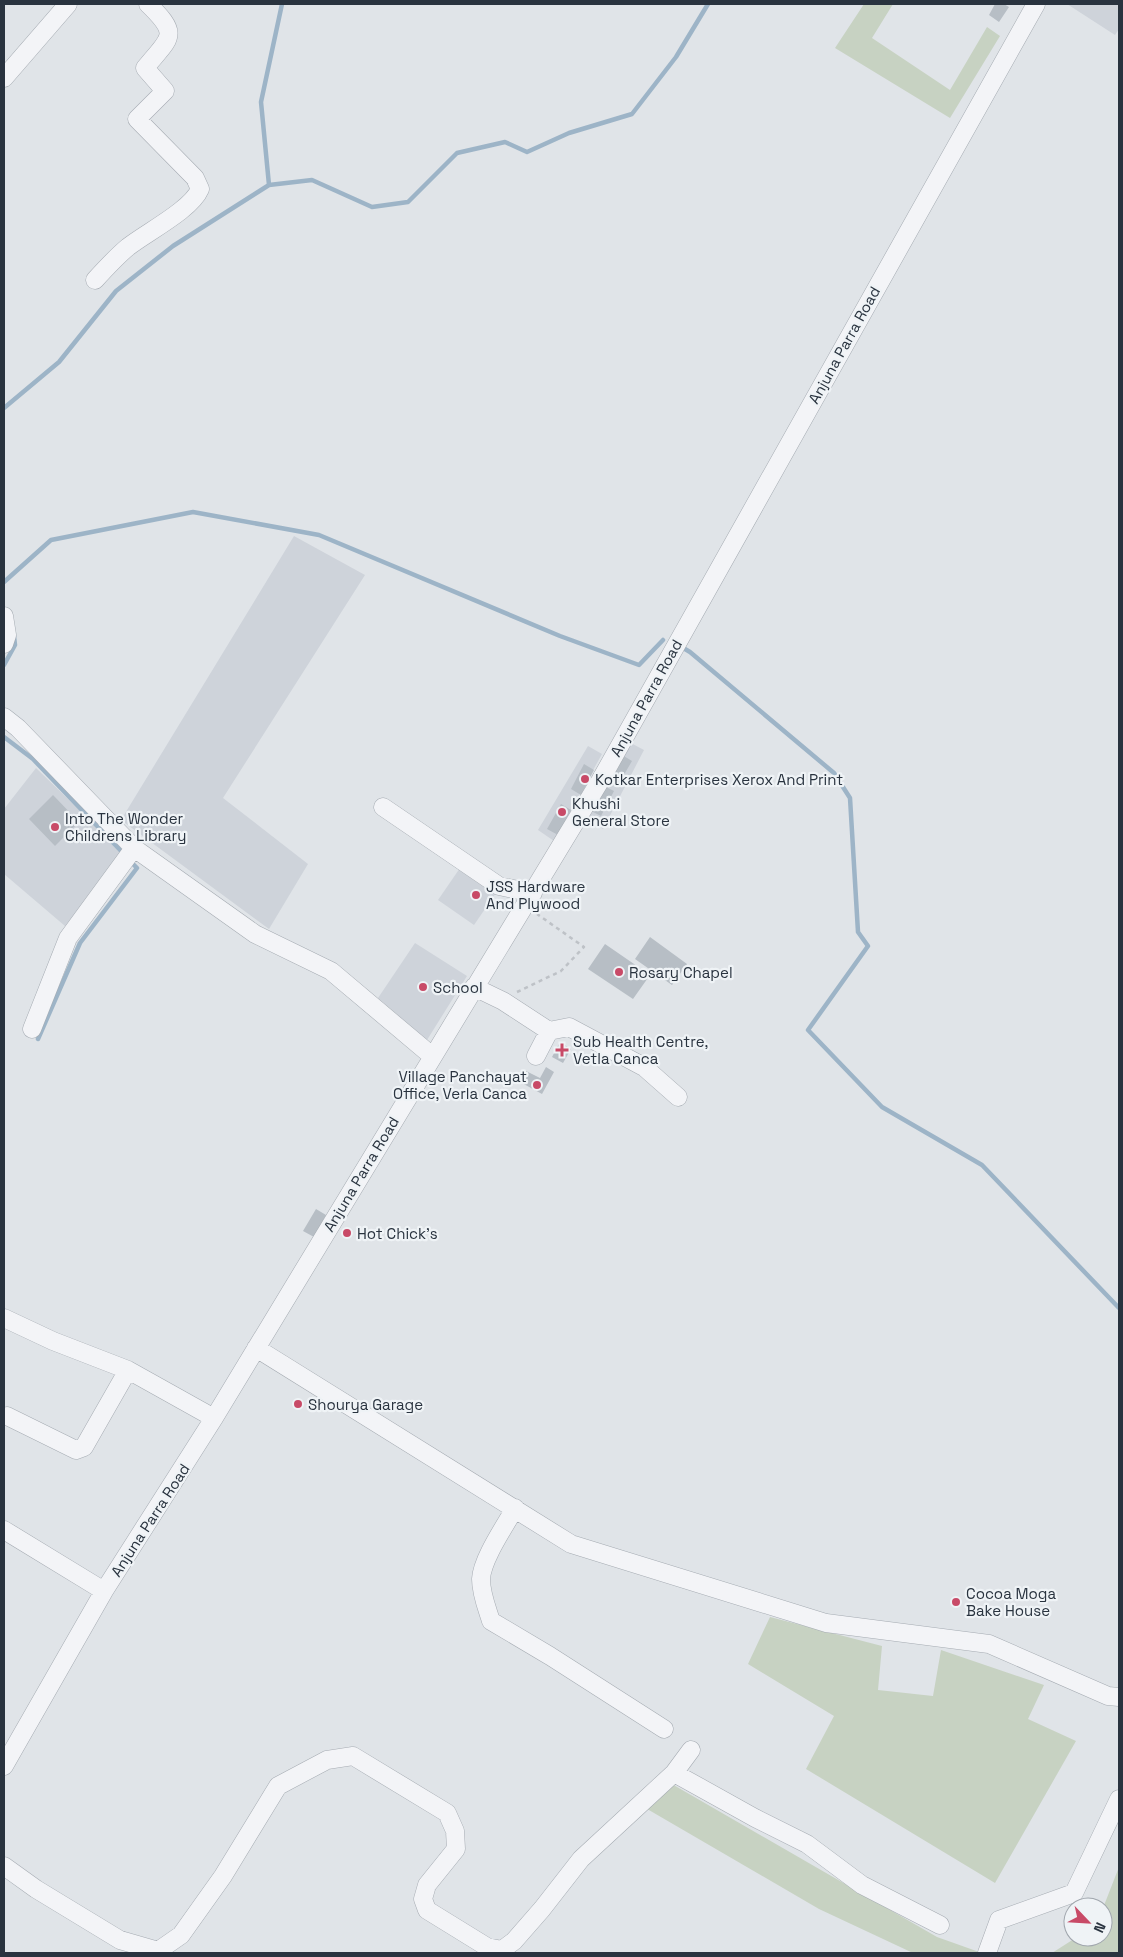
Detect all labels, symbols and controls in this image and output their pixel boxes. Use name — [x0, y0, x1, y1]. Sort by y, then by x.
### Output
street label: Anjuna Parra Road — [804, 283, 884, 407]
street label: Anjuna Parra Road — [606, 636, 686, 760]
place label: Kotkar Enterprises Xerox And Print — [595, 770, 843, 789]
marker: Kotkar Enterprises Xerox And Print — [579, 773, 591, 785]
place label: Khushi General Store — [572, 794, 670, 830]
marker: Khushi General Store — [556, 806, 568, 818]
place label: Into The Wonder Childrens Library — [65, 809, 186, 845]
marker: Into The Wonder Childrens Library — [49, 821, 61, 833]
place label: JSS Hardware And Plywood — [486, 877, 586, 913]
marker: JSS Hardware And Plywood — [470, 889, 482, 901]
place label: Rosary Chapel — [629, 963, 733, 982]
marker: Rosary Chapel — [613, 966, 625, 978]
place label: School — [433, 978, 483, 997]
marker: School — [417, 981, 429, 993]
place label: Sub Health Centre, Vetla Canca — [573, 1032, 708, 1068]
marker: Sub Health Centre, Vetla Canca — [555, 1043, 569, 1057]
place label: Village Panchayat Office, Verla Canca — [393, 1067, 527, 1103]
marker: Village Panchayat Office, Verla Canca — [531, 1079, 543, 1091]
street label: Anjuna Parra Road — [319, 1113, 403, 1235]
place label: Hot Chick's — [357, 1224, 438, 1243]
marker: Hot Chick's — [341, 1227, 353, 1239]
place label: Shourya Garage — [308, 1395, 423, 1414]
marker: Shourya Garage — [292, 1398, 304, 1410]
street label: Anjuna Parra Road — [106, 1460, 194, 1580]
place label: Cocoa Moga Bake House — [966, 1584, 1056, 1620]
marker: Cocoa Moga Bake House — [950, 1596, 962, 1608]
north arrow — [1063, 1897, 1113, 1947]
text: N — [1090, 1919, 1110, 1936]

